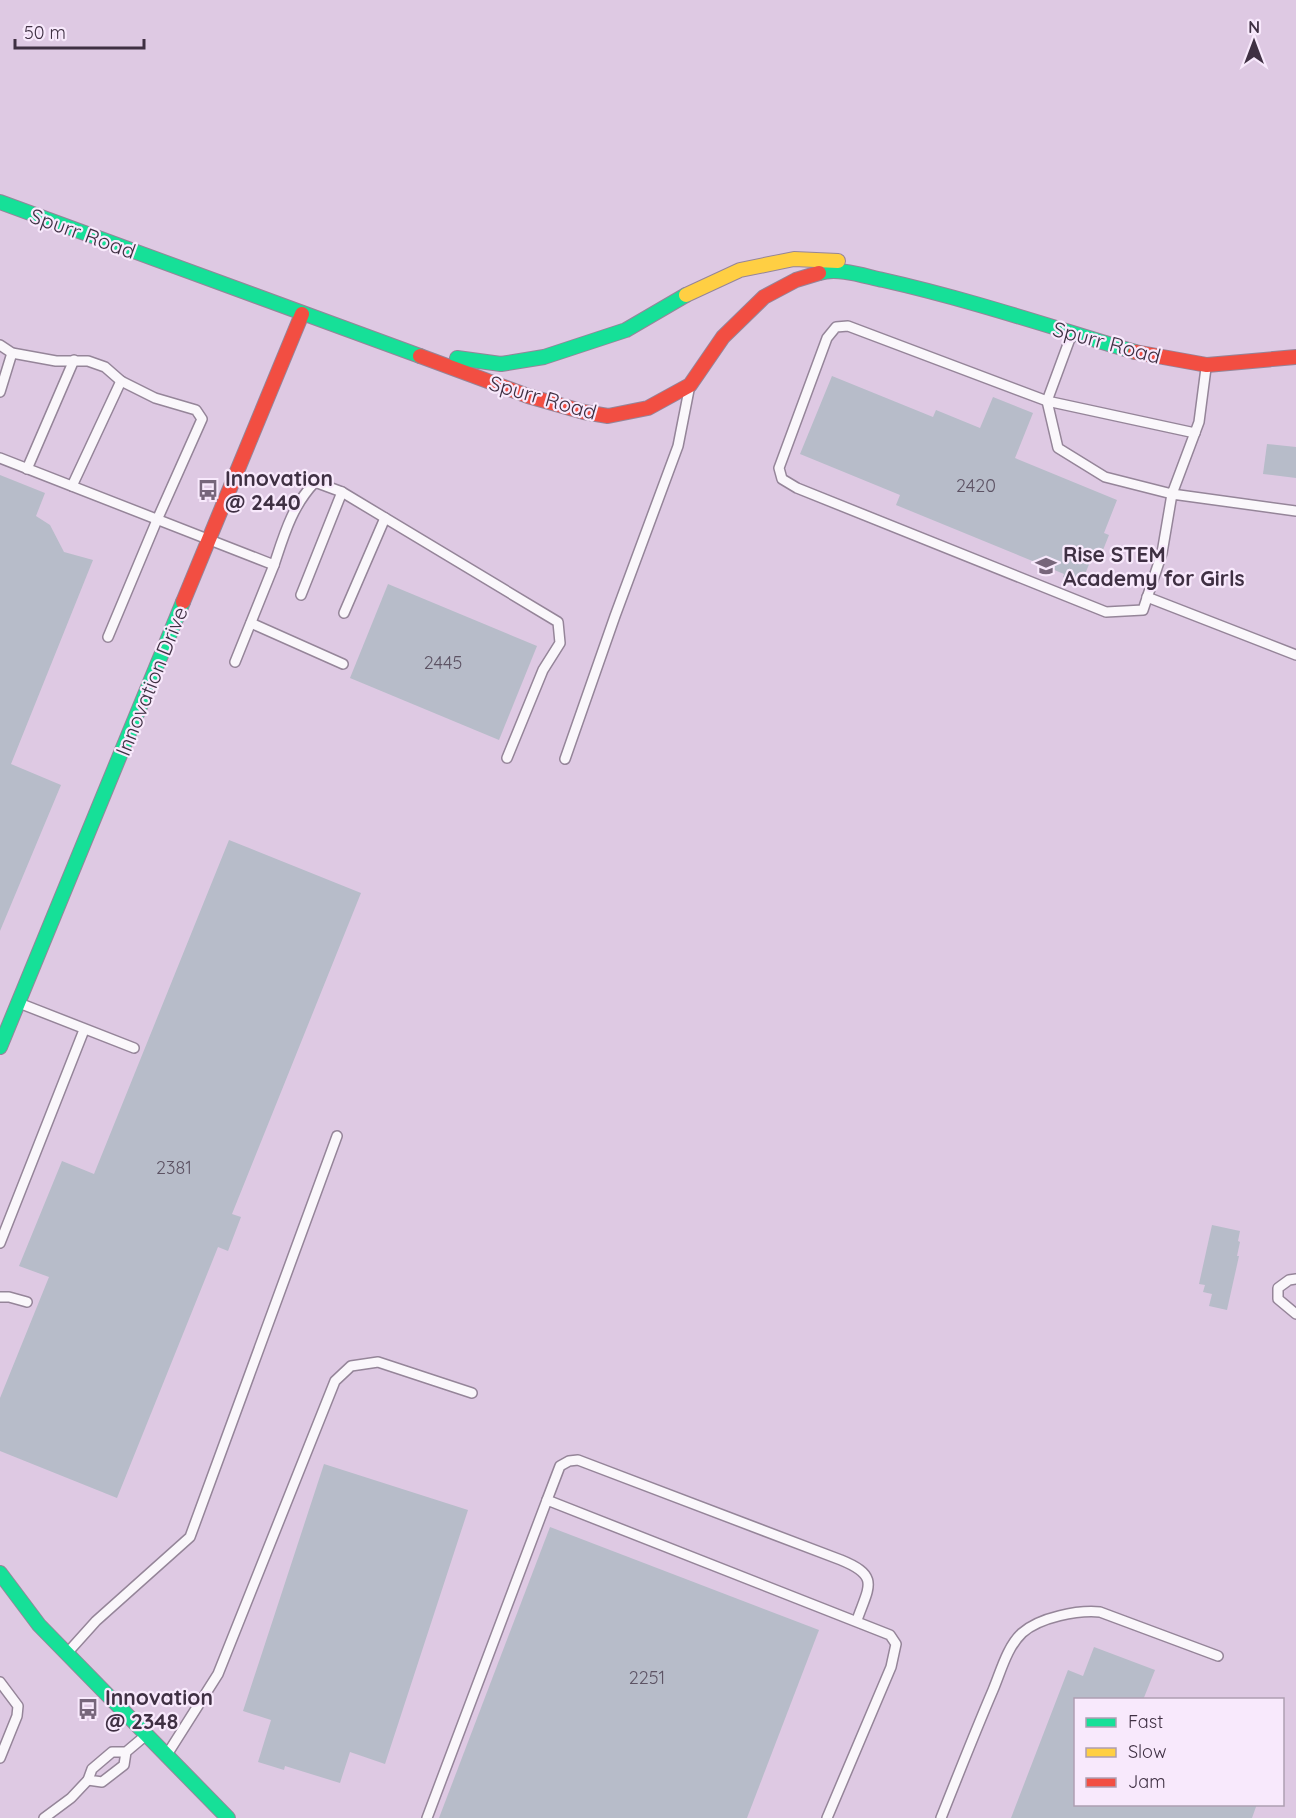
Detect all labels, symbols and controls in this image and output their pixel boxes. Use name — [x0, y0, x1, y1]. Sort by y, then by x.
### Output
scale bar — [15, 12, 144, 50]
north arrow — [1224, 12, 1284, 72]
text: N — [1248, 17, 1260, 37]
text: 50 m — [24, 21, 66, 44]
street label: Spurr Road — [27, 202, 139, 264]
street label: Spurr Road — [1050, 315, 1164, 369]
street label: Spurr Road — [486, 369, 600, 425]
place label: Innovation @ 2440 — [225, 465, 333, 515]
house number: 2420 — [956, 474, 996, 497]
bus stop icon: Innovation @ 2440 — [196, 478, 220, 502]
place label: Rise STEM Academy for Girls — [1063, 541, 1245, 591]
school or university icon: Rise STEM Academy for Girls — [1034, 554, 1058, 578]
street label: Innovation Drive — [109, 603, 193, 759]
house number: 2445 — [424, 651, 462, 674]
house number: 2381 — [156, 1156, 192, 1179]
house number: 2251 — [629, 1666, 665, 1689]
place label: Innovation @ 2348 — [105, 1684, 213, 1734]
bus stop icon: Innovation @ 2348 — [76, 1697, 100, 1721]
legend — [1074, 1698, 1284, 1806]
text: Fast — [1128, 1710, 1163, 1733]
text: Slow — [1128, 1740, 1166, 1763]
text: Jam — [1128, 1770, 1166, 1793]

